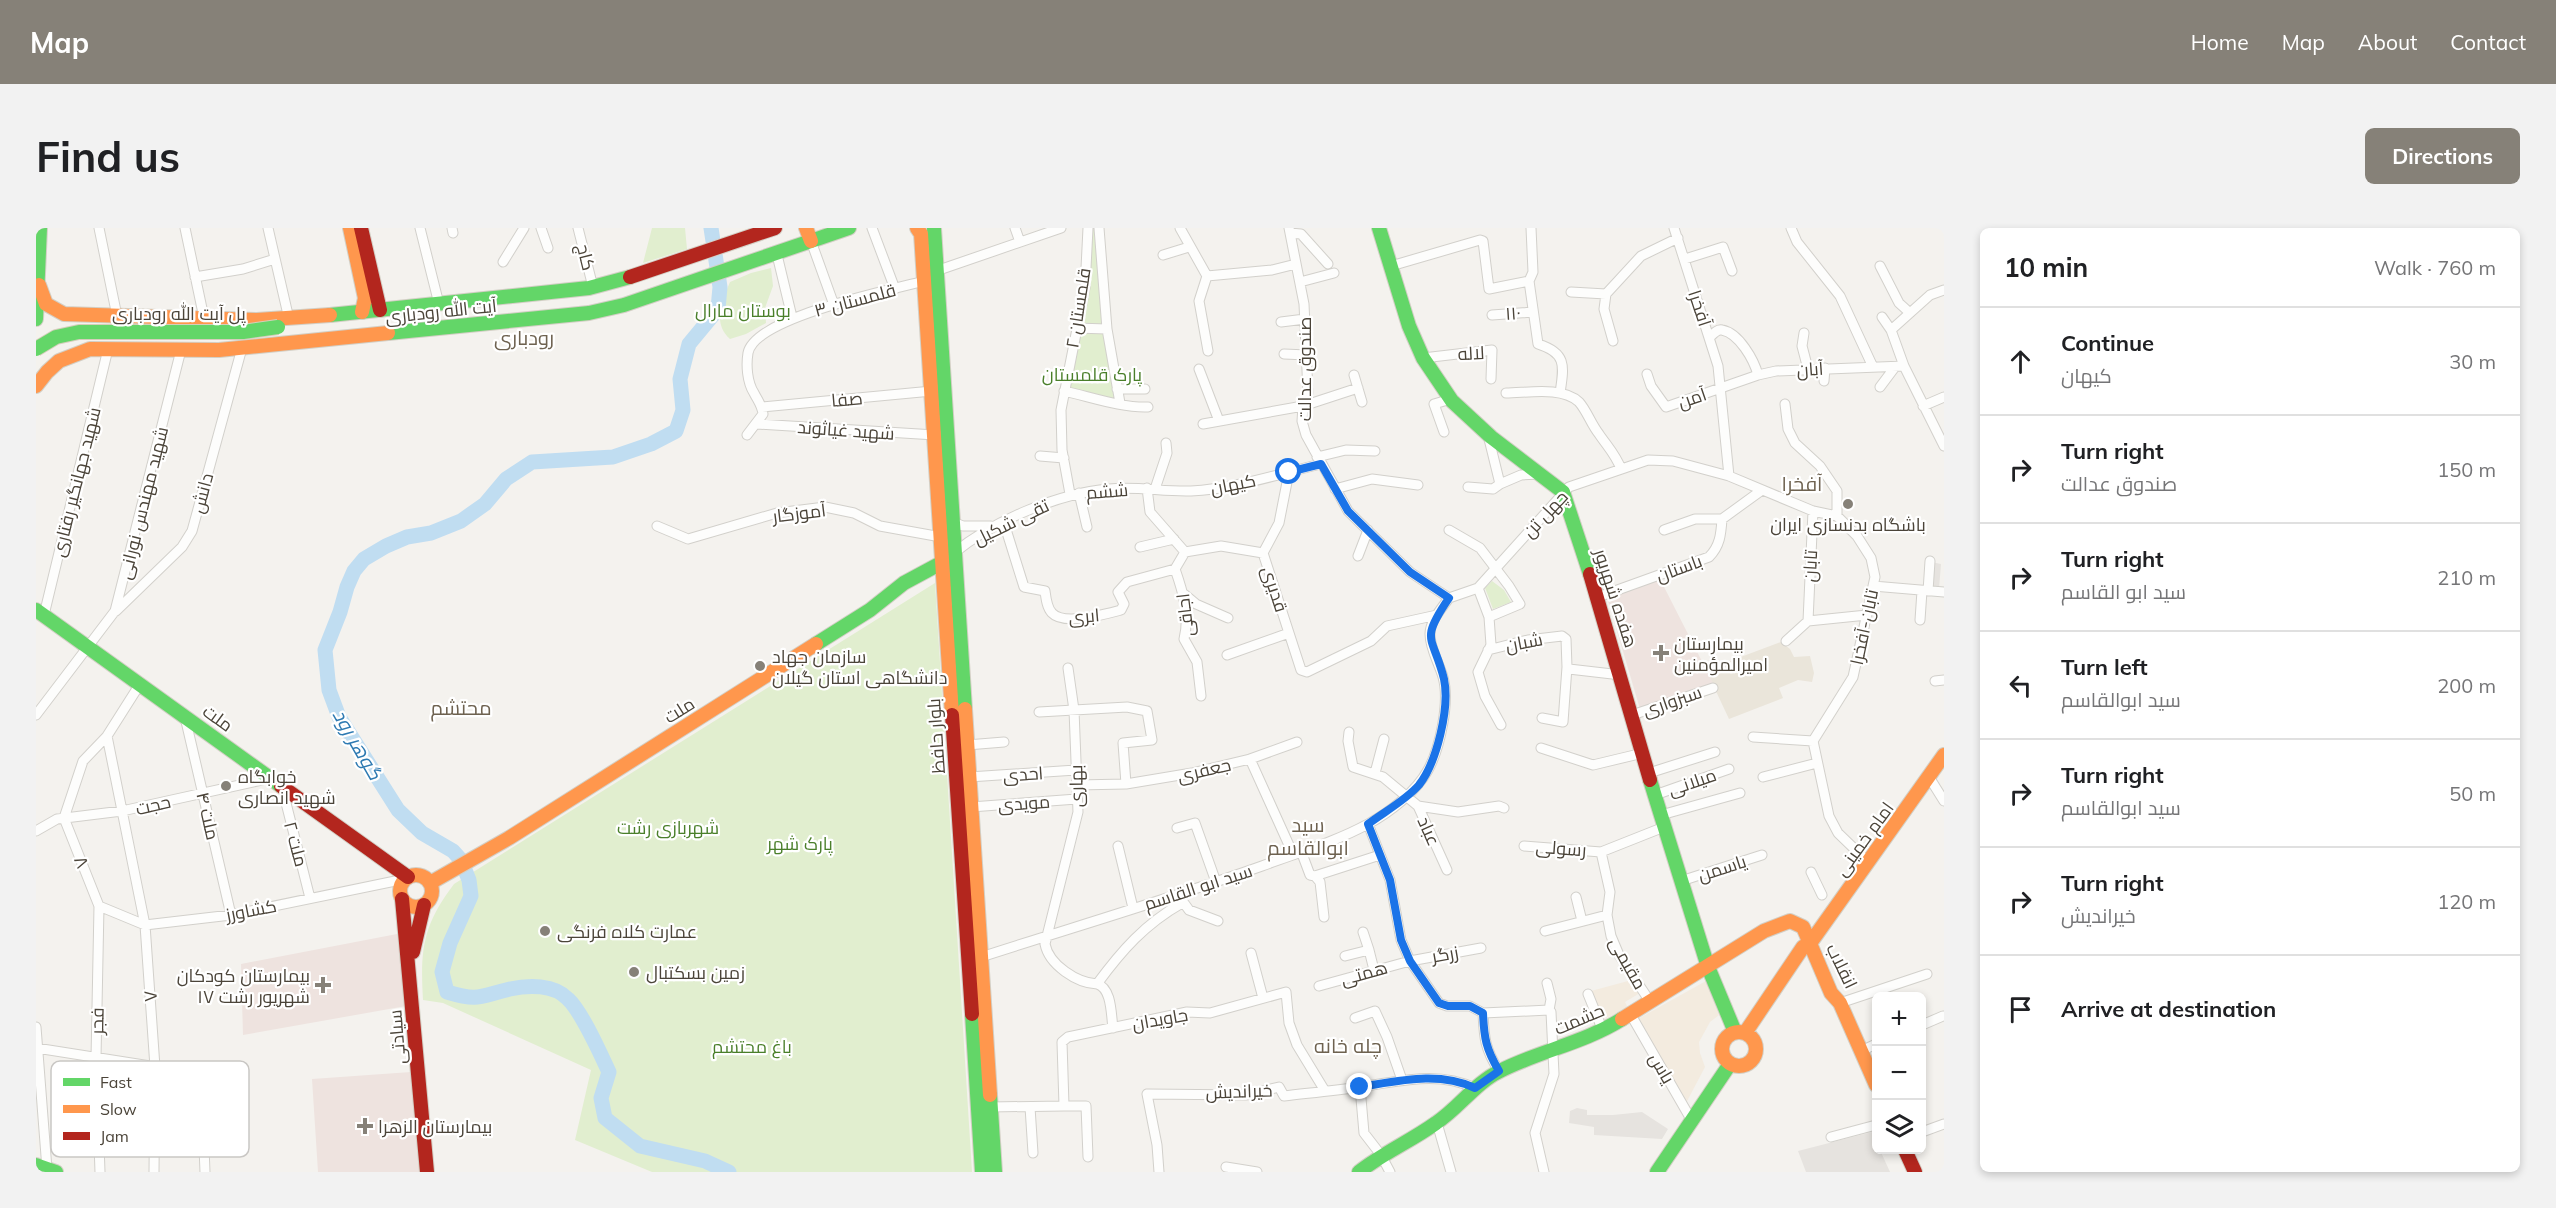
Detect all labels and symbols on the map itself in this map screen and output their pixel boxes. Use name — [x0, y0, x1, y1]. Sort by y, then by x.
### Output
street label: کاج — [571, 241, 600, 273]
street label: قلمستان ۲ — [1060, 266, 1096, 350]
street label: قلمستان ۳ — [812, 278, 898, 322]
street label: آفخرا — [1683, 287, 1717, 329]
street label: آیت الله رودباری — [384, 294, 498, 328]
park label: بوستان مارال — [695, 299, 791, 322]
street label: ۱۱۰ — [1504, 301, 1522, 325]
street label: پل آیت الله رودباری — [112, 302, 246, 326]
street label: صندوق عدالت — [1293, 317, 1317, 421]
district label: رودباری — [494, 325, 554, 351]
street label: لاله — [1457, 341, 1485, 365]
street label: آبان — [1796, 357, 1824, 381]
park label: پارک قلمستان — [1042, 363, 1142, 387]
street label: آمن — [1675, 382, 1710, 414]
street label: صفا — [830, 386, 864, 412]
street label: شهید جهانگیر رفتاری — [46, 405, 106, 559]
street label: شهید غیاثوند — [797, 415, 895, 445]
street label: شهید مهندس نورانی — [113, 424, 173, 582]
route start — [1275, 458, 1301, 484]
street label: کیهان — [1208, 468, 1258, 500]
street label: دانش — [186, 470, 218, 516]
district label: آفخرا — [1782, 471, 1823, 496]
street label: ششم — [1085, 478, 1129, 505]
street label: چهل تن — [1517, 485, 1573, 543]
street label: تقی شکیل — [969, 494, 1053, 550]
marker: باشگاه بدنسازی ایران — [1841, 497, 1855, 511]
street label: آموزگار — [770, 498, 827, 528]
place label: باشگاه بدنسازی ایران — [1770, 513, 1926, 536]
street label: هفده شهریور — [1589, 545, 1643, 650]
street label: باستان — [1653, 549, 1705, 587]
street label: تابان — [1798, 549, 1822, 583]
street label: قدیری — [1257, 563, 1293, 615]
street label: تابان-آفخرا — [1845, 587, 1883, 667]
street label: اجاقی — [1171, 592, 1199, 638]
street label: ابری — [1067, 603, 1101, 629]
street label: شبان — [1503, 627, 1545, 657]
place label: بیمارستان امیرالمؤمنین — [1674, 632, 1768, 676]
marker: بیمارستان امیرالمؤمنین — [1652, 644, 1670, 662]
place label: سازمان جهاد دانشگاهی استان گیلان — [772, 645, 947, 689]
marker: سازمان جهاد دانشگاهی استان گیلان — [753, 659, 767, 673]
street label: سبزواری — [1639, 680, 1705, 722]
street label: ملت — [659, 692, 699, 728]
district label: محتشم — [430, 695, 492, 722]
street label: بلوار حافظ — [922, 697, 950, 775]
street label: ملت — [198, 699, 238, 737]
water label: گوهر رود — [328, 704, 389, 784]
street label: جعفری — [1175, 753, 1233, 787]
street label: احدی — [1002, 761, 1044, 787]
street label: میلانی — [1665, 763, 1719, 801]
street label: بهاری — [1064, 764, 1088, 808]
place label: خوابگاه شهید انصاری — [238, 765, 336, 809]
marker: خوابگاه شهید انصاری — [219, 779, 233, 793]
street label: حجت — [133, 790, 173, 820]
street label: ملت ۴ — [191, 790, 225, 842]
street label: مویدی — [997, 790, 1051, 816]
street label: امام خمینی — [1829, 797, 1899, 881]
district label: سید ابوالقاسم — [1267, 812, 1349, 862]
street label: عباد — [1412, 813, 1446, 849]
park label: شهربازی رشت — [617, 816, 719, 839]
street label: ملت ۲ — [279, 819, 313, 869]
park label: پارک شهر — [766, 832, 833, 856]
street label: رسولی — [1535, 835, 1587, 861]
street label: یاسمن — [1695, 849, 1749, 887]
street label: ۸ — [69, 852, 95, 872]
street label: سید ابو القاسم — [1141, 859, 1255, 916]
street label: کشاورز — [223, 894, 278, 926]
place label: عمارت کلاه فرنگی — [557, 920, 697, 943]
marker: عمارت کلاه فرنگی — [538, 924, 552, 938]
street label: مقیمی — [1604, 933, 1652, 993]
street label: زرگر — [1429, 940, 1460, 968]
street label: انقلاب — [1821, 940, 1863, 992]
street label: همتی — [1338, 955, 1390, 991]
place label: زمین بسکتبال — [646, 961, 745, 984]
place label: بیمارستان کودکان ۱۷ شهریور رشت — [177, 964, 310, 1008]
marker: زمین بسکتبال — [627, 965, 641, 979]
marker: بیمارستان کودکان ۱۷ شهریور رشت — [314, 976, 332, 994]
street label: ۷ — [138, 990, 162, 1002]
street label: حشمت — [1550, 998, 1608, 1040]
street label: جاویدان — [1130, 1003, 1190, 1035]
street label: فجر — [85, 1007, 109, 1036]
street label: سیادتی — [383, 1009, 411, 1065]
district label: چله خانه — [1314, 1033, 1382, 1059]
park label: باغ محتشم — [712, 1035, 792, 1059]
street label: یاس — [1644, 1048, 1680, 1088]
legend — [51, 1061, 249, 1157]
text: Fast — [100, 1072, 132, 1092]
route end — [1346, 1073, 1372, 1099]
street label: خیراندیش — [1205, 1078, 1273, 1104]
text: Slow — [100, 1099, 137, 1119]
place label: بیمارستان الزهرا — [378, 1115, 492, 1138]
marker: بیمارستان الزهرا — [356, 1117, 374, 1135]
text: Jam — [100, 1126, 129, 1146]

